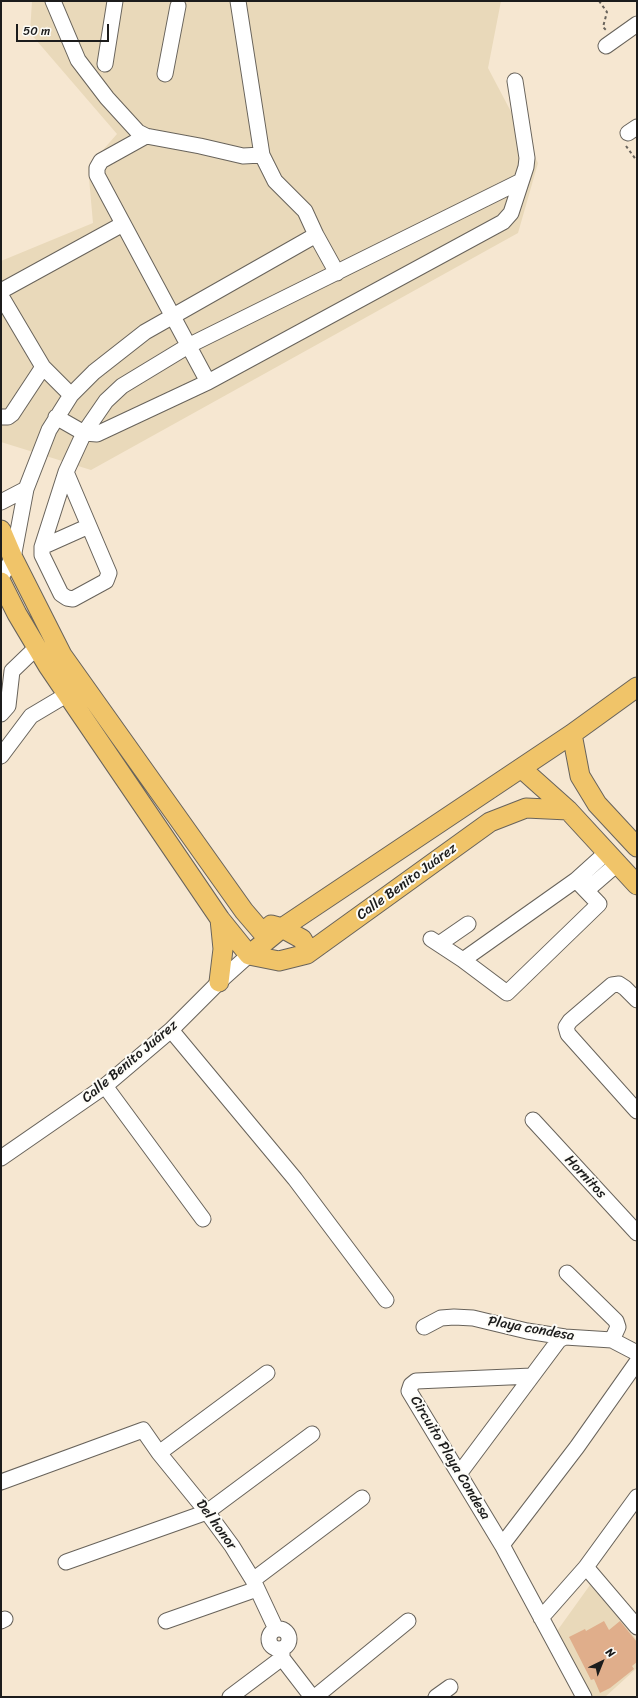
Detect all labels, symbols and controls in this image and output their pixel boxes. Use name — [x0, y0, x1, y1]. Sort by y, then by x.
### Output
scale bar — [18, 16, 111, 42]
text: 50 m — [23, 20, 50, 42]
street label: Calle Benito Juárez — [354, 840, 460, 924]
street label: Calle Benito Juárez — [79, 1017, 181, 1107]
street label: Hornitos — [561, 1152, 609, 1202]
street label: Playa condesa — [487, 1313, 575, 1345]
street label: Circuito Playa Condesa — [406, 1393, 494, 1523]
street label: Del honor — [192, 1497, 240, 1553]
north arrow — [582, 1642, 622, 1682]
text: N — [601, 1643, 620, 1662]

